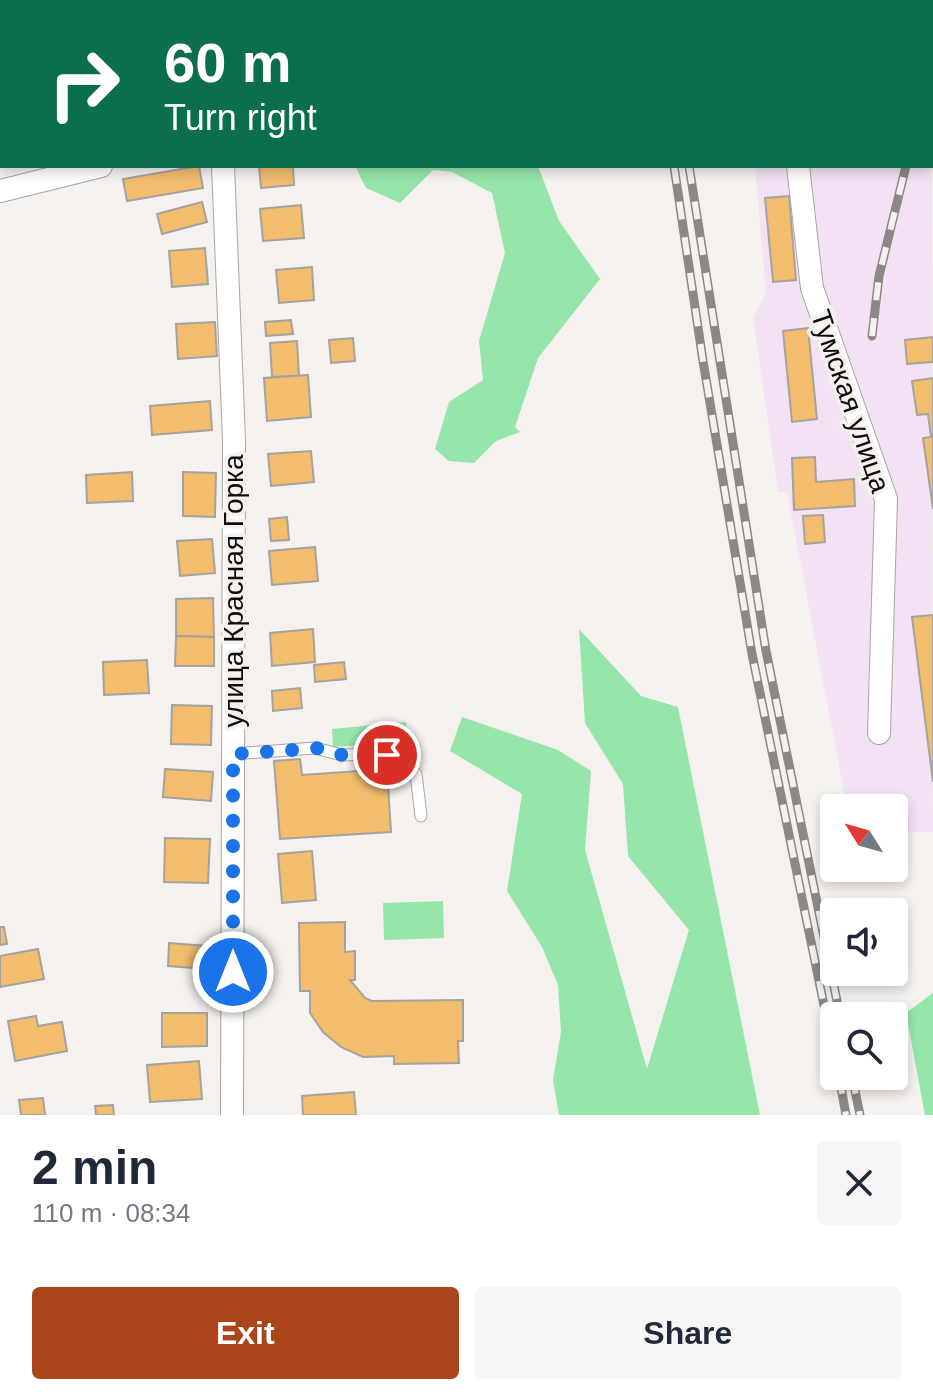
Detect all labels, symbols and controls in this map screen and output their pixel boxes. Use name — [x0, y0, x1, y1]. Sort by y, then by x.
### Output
text: 60 m — [164, 31, 292, 94]
icon: right — [32, 32, 136, 136]
text: Turn right — [164, 97, 317, 138]
street label: Тумская улица — [805, 306, 896, 497]
street label: улица Красная Горка — [218, 454, 249, 728]
pin — [353, 721, 421, 789]
icon: arrive — [365, 733, 409, 777]
north arrow — [820, 794, 908, 882]
map controls — [820, 794, 908, 1090]
button: sound — [820, 898, 908, 986]
position arrow — [191, 930, 275, 1014]
button: search — [820, 1002, 908, 1090]
text: 2 min — [32, 1141, 157, 1194]
button: close — [817, 1141, 901, 1225]
text: 110 m · 08:34 — [32, 1198, 191, 1228]
button: Exit — [32, 1287, 459, 1379]
button: Share — [475, 1287, 901, 1379]

